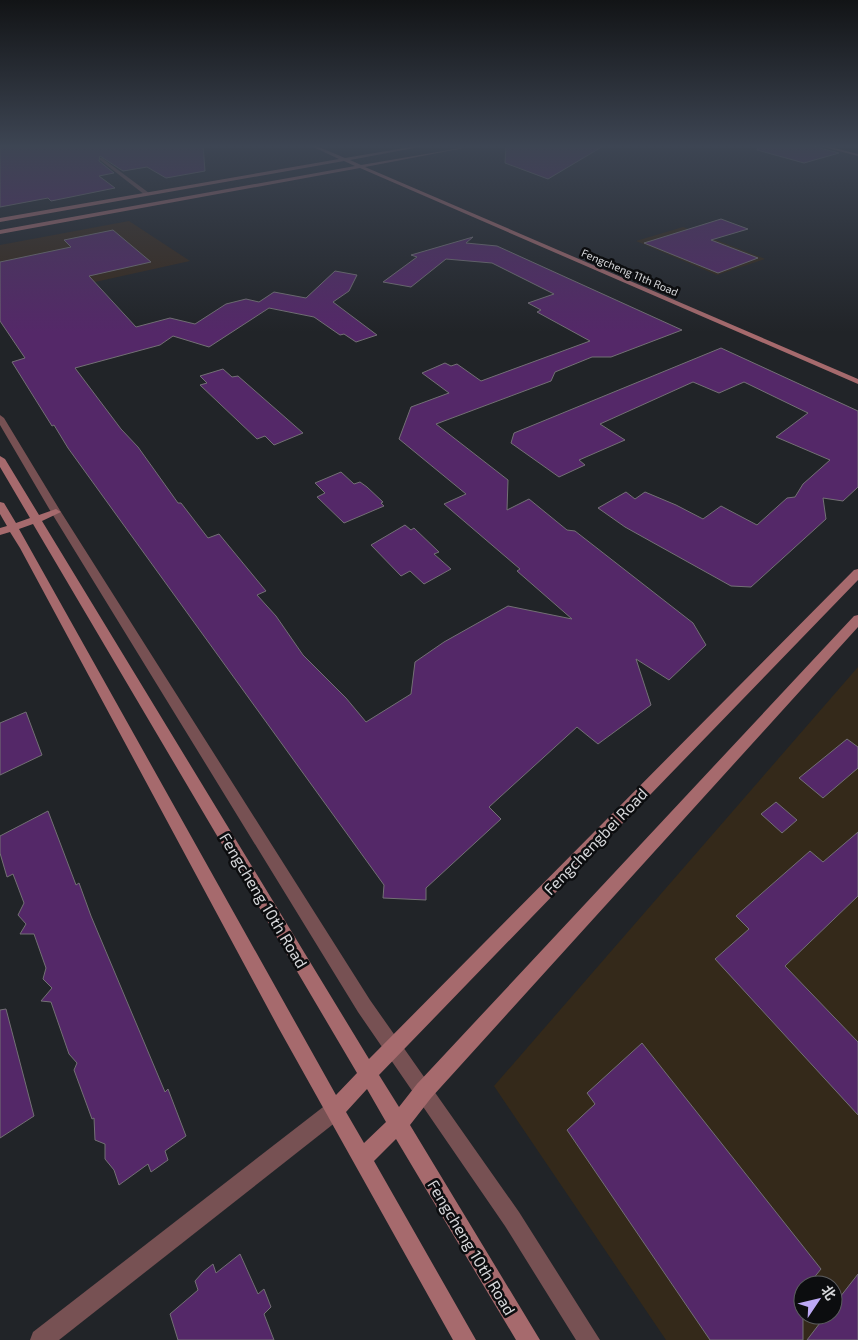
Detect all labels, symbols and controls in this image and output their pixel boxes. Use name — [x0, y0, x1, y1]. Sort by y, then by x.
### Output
street label: Fengcheng 11th Road — [580, 246, 680, 298]
street label: Fengchengbei Road — [539, 784, 651, 898]
street label: Fengcheng 10th Road — [216, 829, 312, 971]
street label: Fengcheng 10th Road — [424, 1176, 520, 1318]
north arrow — [793, 1275, 843, 1325]
text: 北 — [818, 1282, 840, 1303]

